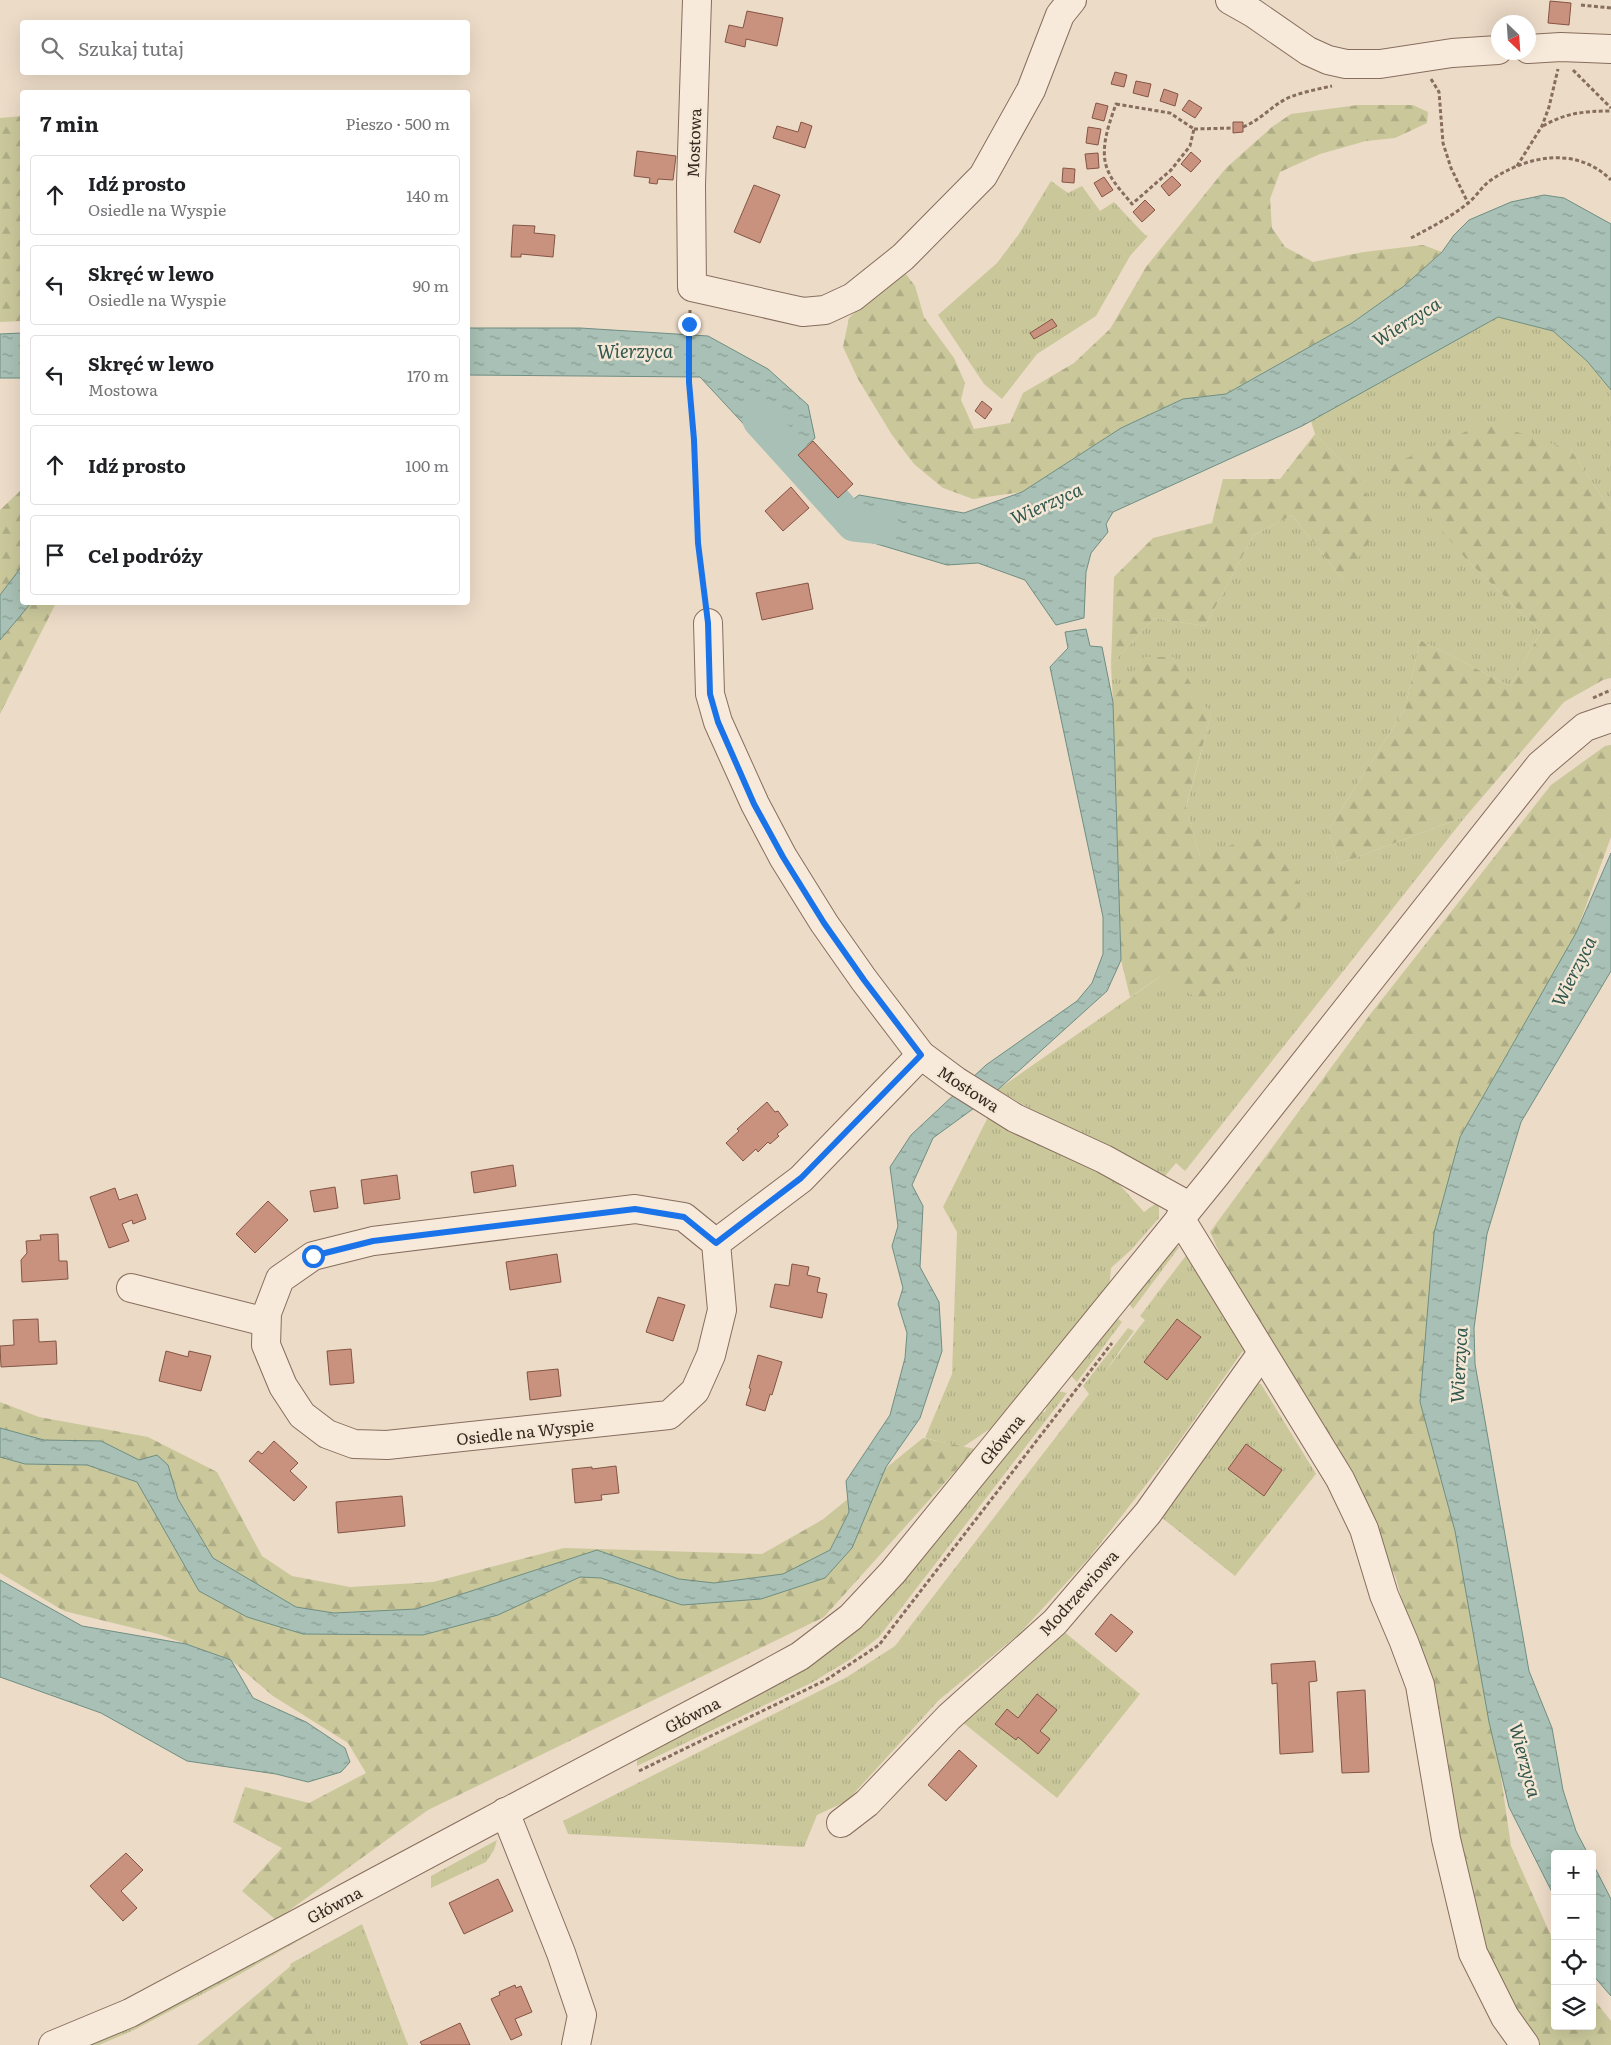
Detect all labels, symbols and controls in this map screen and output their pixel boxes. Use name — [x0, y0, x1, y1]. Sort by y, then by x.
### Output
north arrow — [1491, 15, 1536, 60]
search box — [20, 20, 470, 75]
icon: search — [38, 34, 66, 62]
text: Szukaj tutaj — [78, 34, 184, 62]
text: 7 min — [40, 107, 99, 138]
street label: Mostowa — [680, 107, 706, 178]
text: Pieszo · 500 m — [346, 111, 450, 135]
text: Idź prosto — [88, 169, 186, 197]
icon: ahead — [41, 181, 69, 209]
text: 140 m — [406, 183, 449, 207]
text: Osiedle na Wyspie — [88, 197, 226, 221]
text: Skręć w lewo — [88, 259, 214, 287]
icon: left — [41, 271, 69, 299]
text: 90 m — [413, 273, 449, 297]
text: Osiedle na Wyspie — [88, 287, 226, 311]
water label: Wierzyca — [1367, 289, 1446, 353]
route end — [678, 313, 701, 336]
water label: Wierzyca — [597, 337, 674, 364]
text: Skręć w lewo — [88, 349, 214, 377]
icon: left — [41, 361, 69, 389]
text: 170 m — [407, 363, 449, 387]
text: Mostowa — [88, 377, 158, 401]
icon: ahead — [41, 451, 69, 479]
text: Idź prosto — [88, 451, 186, 479]
text: 100 m — [405, 453, 449, 477]
water label: Wierzyca — [1006, 475, 1087, 531]
icon: arrive — [41, 541, 69, 569]
text: Cel podróży — [88, 541, 203, 569]
water label: Wierzyca — [1544, 930, 1603, 1011]
street label: Mostowa — [933, 1059, 1005, 1117]
route start — [302, 1245, 325, 1268]
water label: Wierzyca — [1443, 1326, 1474, 1404]
street label: Główna — [973, 1408, 1029, 1470]
street label: Osiedle na Wyspie — [455, 1412, 595, 1450]
street label: Modrzewiowa — [1033, 1543, 1124, 1640]
street label: Główna — [660, 1690, 724, 1738]
water label: Wierzyca — [1503, 1720, 1549, 1801]
map controls — [1551, 1850, 1596, 2030]
button: + — [1551, 1850, 1596, 1895]
street label: Główna — [302, 1879, 366, 1929]
button: − — [1551, 1895, 1596, 1940]
button: locate — [1551, 1940, 1596, 1985]
button: layers — [1551, 1985, 1596, 2030]

